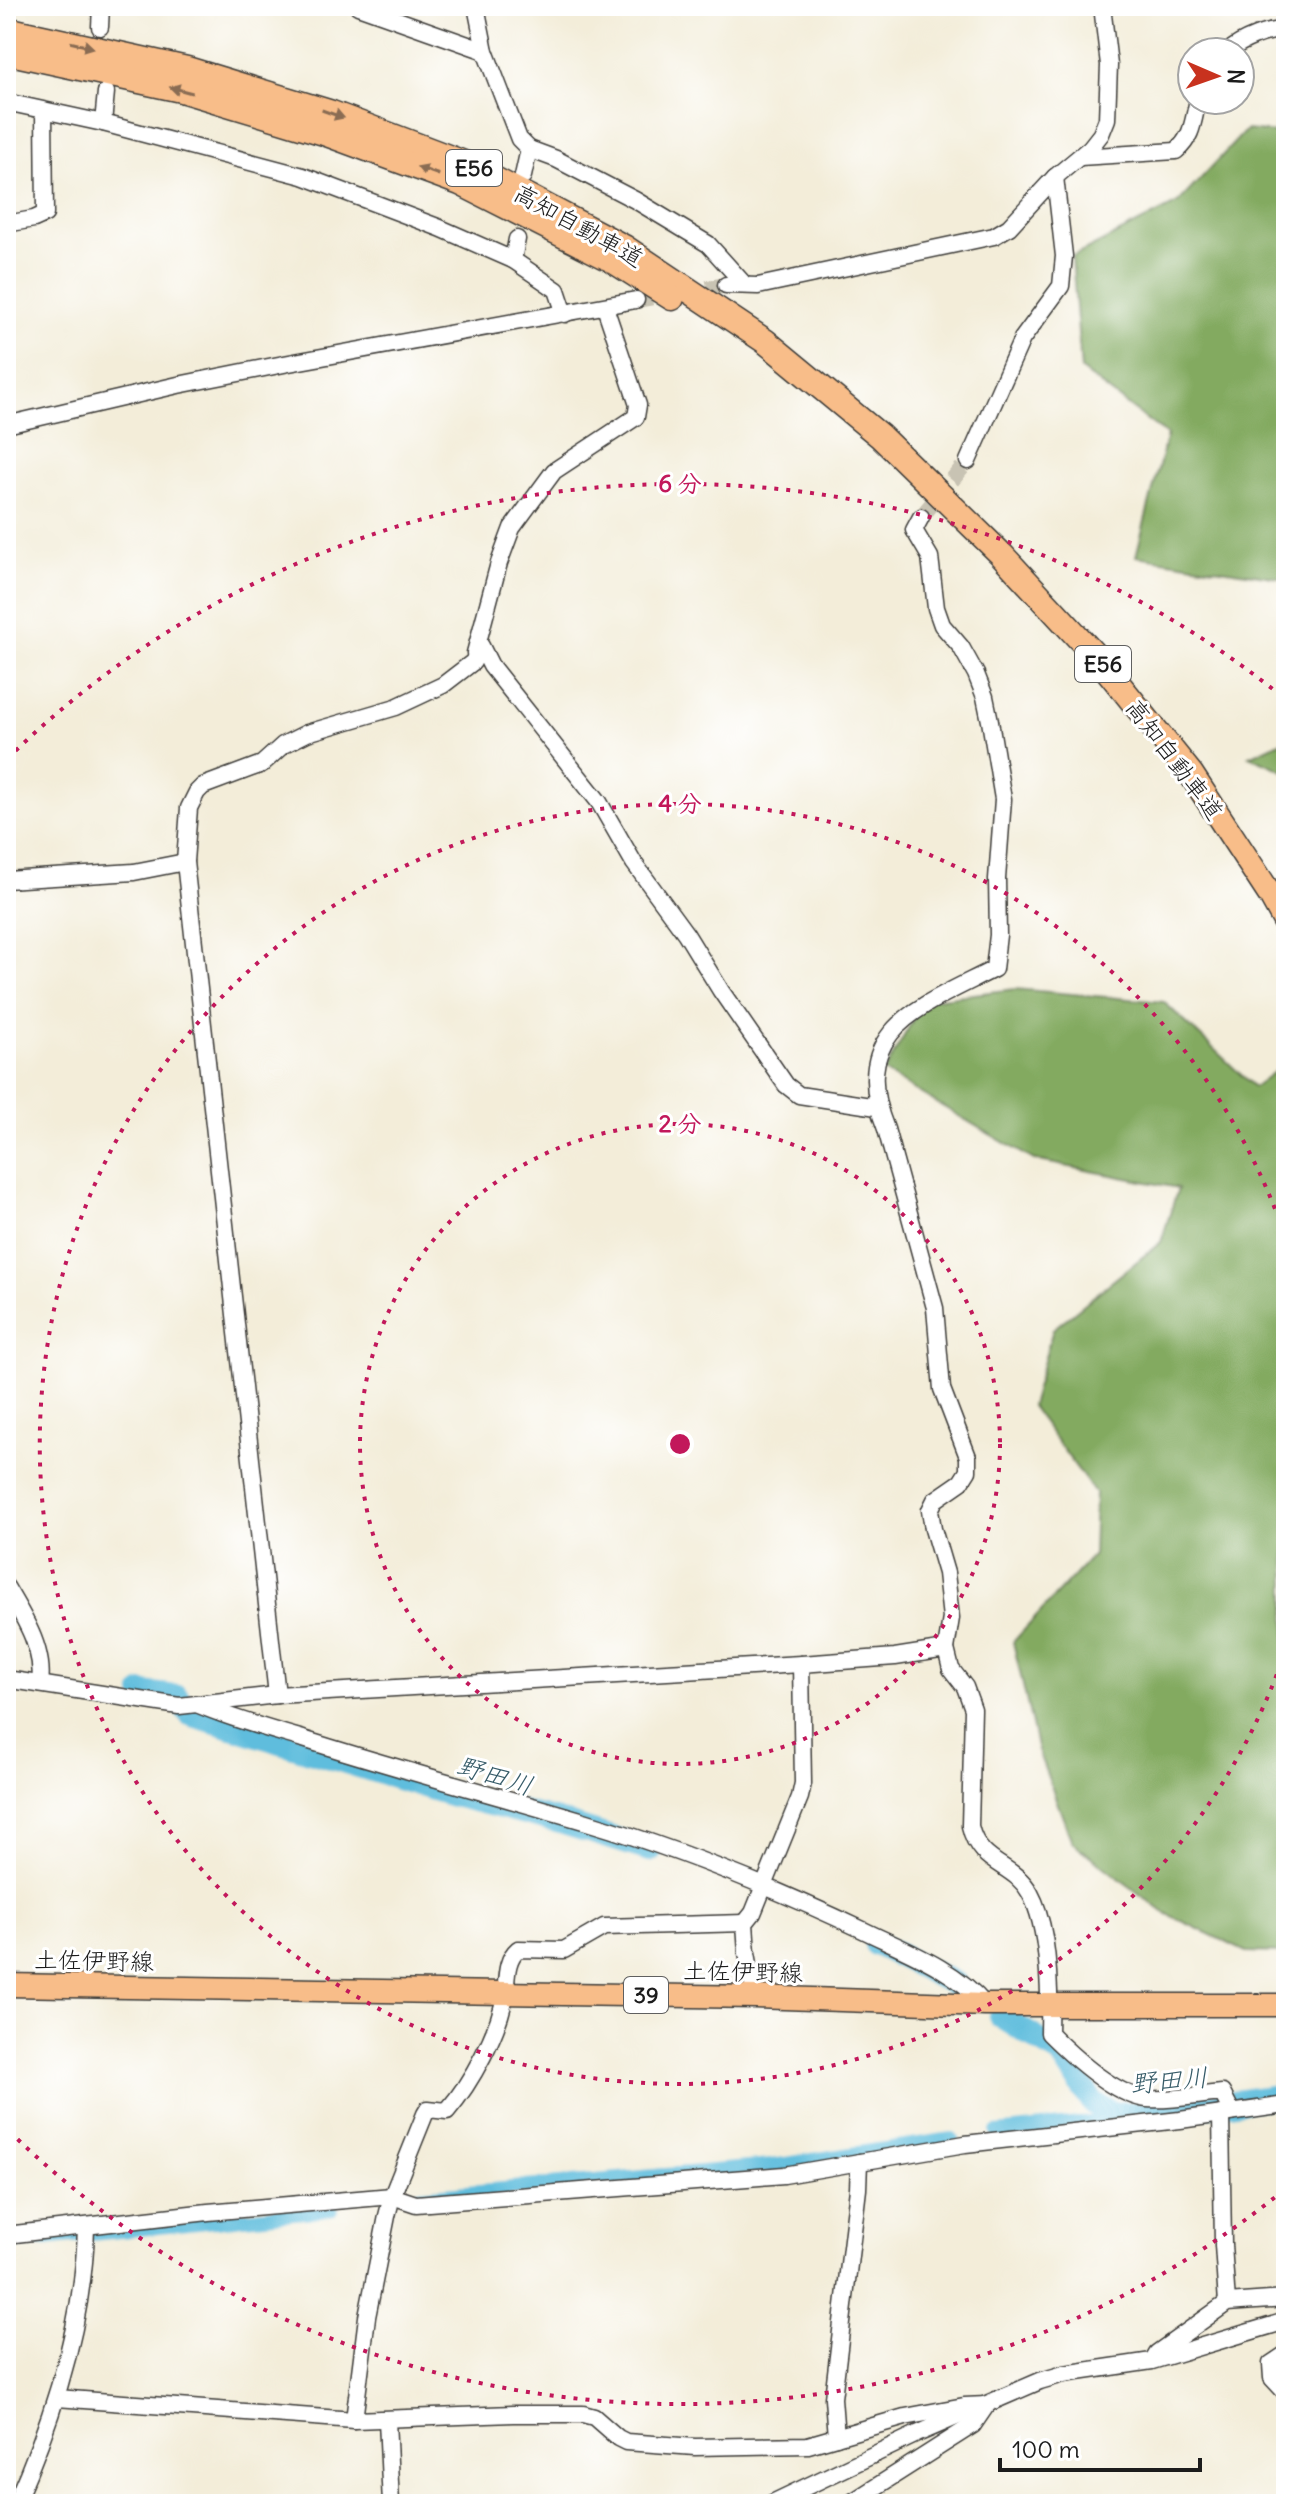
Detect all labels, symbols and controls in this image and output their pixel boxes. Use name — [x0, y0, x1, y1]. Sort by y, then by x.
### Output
north arrow — [1176, 36, 1256, 116]
one-way arrow — [70, 39, 95, 52]
text: N — [1222, 69, 1250, 85]
one-way arrow — [168, 84, 193, 96]
one-way arrow — [321, 108, 345, 120]
road number: E56 — [446, 150, 502, 186]
one-way arrow — [415, 164, 439, 177]
street label: 高知自動車道 — [509, 177, 649, 273]
text: 6 分 — [658, 468, 702, 498]
road number: E56 — [1075, 646, 1131, 682]
street label: 高知自動車道 — [1120, 692, 1230, 826]
text: 4 分 — [658, 788, 702, 818]
text: 2 分 — [659, 1108, 701, 1138]
centre of rings — [666, 1430, 694, 1458]
water label: 野田川 — [453, 1748, 537, 1802]
street label: 土佐伊野線 — [34, 1944, 154, 1976]
street label: 土佐伊野線 — [683, 1955, 803, 1987]
road number: 39 — [624, 1977, 668, 2013]
water label: 野田川 — [1129, 2060, 1209, 2100]
scale bar — [1000, 2422, 1200, 2472]
text: 100 m — [1012, 2434, 1080, 2464]

